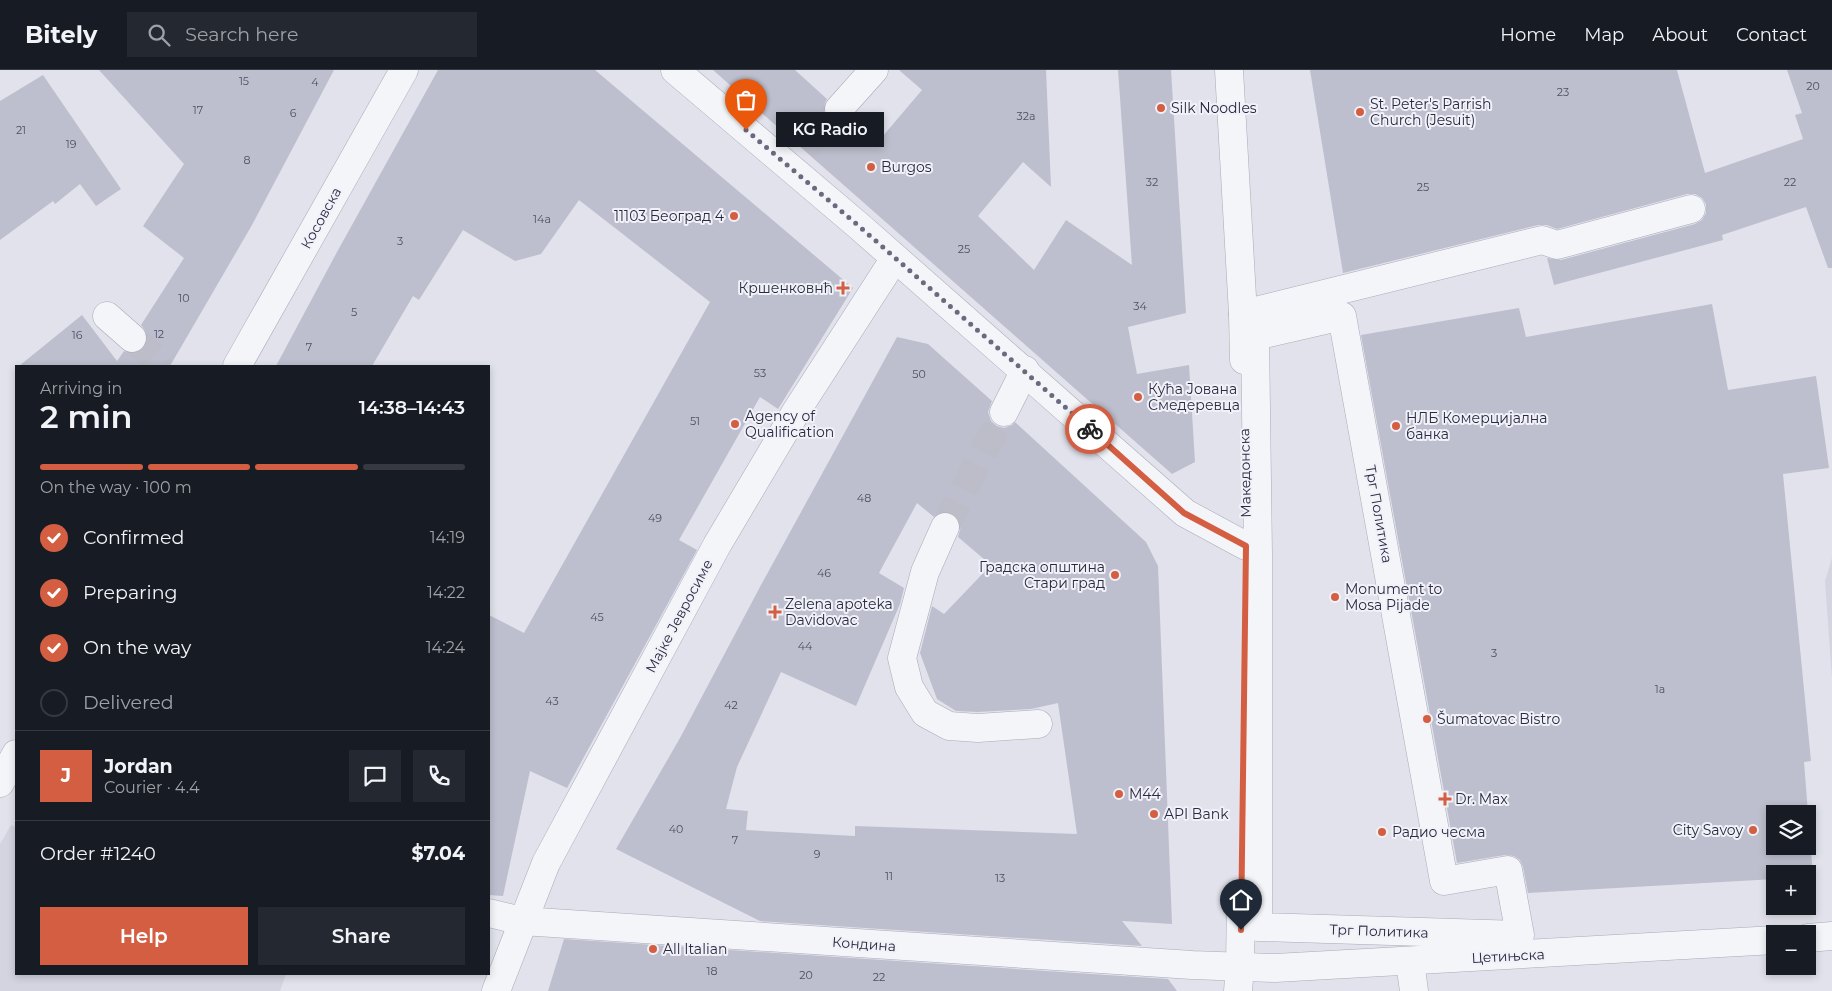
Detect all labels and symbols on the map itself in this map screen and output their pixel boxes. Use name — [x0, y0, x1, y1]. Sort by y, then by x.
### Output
house number: 15 — [239, 74, 249, 88]
house number: 4 — [311, 75, 319, 89]
pin — [725, 79, 767, 130]
house number: 20 — [1806, 79, 1820, 93]
house number: 23 — [1557, 85, 1569, 99]
place label: St. Peter's Parrish Church (Jesuit) — [1370, 95, 1491, 129]
place label: Silk Noodles — [1171, 99, 1257, 117]
marker: Silk Noodles — [1155, 102, 1167, 114]
house number: 17 — [193, 103, 203, 117]
house number: 6 — [290, 106, 297, 120]
marker: St. Peter's Parrish Church (Jesuit) — [1354, 106, 1366, 118]
house number: 32a — [1017, 109, 1035, 123]
callout: KG Radio — [776, 112, 884, 148]
house number: 21 — [16, 123, 26, 137]
house number: 19 — [66, 137, 77, 151]
house number: 8 — [243, 153, 251, 167]
place label: Burgos — [881, 158, 932, 176]
marker: Burgos — [865, 161, 877, 173]
house number: 32 — [1146, 175, 1158, 189]
house number: 22 — [1784, 175, 1796, 189]
house number: 25 — [1417, 180, 1429, 194]
street label: Косовска — [297, 184, 345, 252]
place label: 11103 Београд 4 — [614, 207, 725, 225]
marker: 11103 Београд 4 — [728, 210, 740, 222]
house number: 14a — [533, 212, 551, 226]
house number: 3 — [397, 234, 403, 248]
house number: 25 — [958, 242, 970, 256]
place label: Кршенковнћ — [738, 279, 833, 297]
marker: Кршенковнћ — [837, 282, 849, 294]
house number: 10 — [178, 291, 190, 305]
house number: 34 — [1133, 299, 1147, 313]
house number: 5 — [351, 305, 357, 319]
house number: 12 — [154, 327, 164, 341]
house number: 16 — [72, 328, 83, 342]
house number: 7 — [306, 340, 312, 354]
house number: 53 — [754, 366, 766, 380]
house number: 50 — [912, 367, 926, 381]
place label: Кућа Јована Смедеревца — [1148, 380, 1240, 414]
marker: Кућа Јована Смедеревца — [1132, 391, 1144, 403]
courier — [1065, 404, 1115, 454]
place label: Agency of Qualification — [745, 407, 834, 441]
place label: НЛБ Комерцијална банка — [1406, 409, 1547, 443]
house number: 51 — [690, 414, 700, 428]
marker: Agency of Qualification — [729, 418, 741, 430]
marker: НЛБ Комерцијална банка — [1390, 420, 1402, 432]
street label: Македонска — [1235, 428, 1255, 518]
street label: Трг Политика — [1362, 464, 1396, 564]
house number: 48 — [857, 491, 871, 505]
house number: 49 — [648, 511, 662, 525]
street label: Мајке Јевросиме — [641, 556, 717, 676]
place label: Градска општина Стари град — [979, 558, 1105, 592]
house number: 46 — [817, 566, 831, 580]
marker: Градска општина Стари град — [1109, 569, 1121, 581]
place label: Monument to Mosa Pijade — [1345, 580, 1443, 614]
marker: Monument to Mosa Pijade — [1329, 591, 1341, 603]
place label: Zelena apoteka Davidovac — [785, 595, 893, 629]
marker: Zelena apoteka Davidovac — [769, 606, 781, 618]
house number: 45 — [590, 610, 604, 624]
house number: 44 — [798, 639, 813, 653]
house number: 3 — [1491, 646, 1497, 660]
house number: 1a — [1655, 682, 1665, 696]
house number: 43 — [545, 694, 559, 708]
house number: 42 — [724, 698, 738, 712]
place label: Šumatovac Bistro — [1437, 710, 1561, 728]
marker: Šumatovac Bistro — [1421, 713, 1433, 725]
place label: M44 — [1129, 785, 1162, 803]
marker: M44 — [1113, 788, 1125, 800]
place label: Dr. Max — [1455, 790, 1508, 808]
marker: Dr. Max — [1439, 793, 1451, 805]
place label: API Bank — [1164, 805, 1229, 823]
marker: API Bank — [1148, 808, 1160, 820]
place label: City Savoy — [1673, 821, 1743, 839]
house number: 40 — [669, 822, 683, 836]
place label: Радио чесма — [1392, 823, 1485, 841]
marker: City Savoy — [1747, 824, 1759, 836]
marker: Радио чесма — [1376, 826, 1388, 838]
house number: 7 — [732, 833, 738, 847]
house number: 9 — [814, 847, 821, 861]
house number: 11 — [885, 869, 893, 883]
house number: 13 — [995, 871, 1005, 885]
pin — [1220, 879, 1262, 930]
street label: Трг Политика — [1329, 920, 1429, 942]
street label: Кондина — [831, 933, 897, 955]
place label: All Italian — [663, 940, 727, 958]
marker: All Italian — [647, 943, 659, 955]
street label: Цетињска — [1471, 945, 1545, 967]
house number: 18 — [707, 964, 718, 978]
house number: 20 — [799, 968, 813, 982]
house number: 22 — [873, 970, 885, 984]

